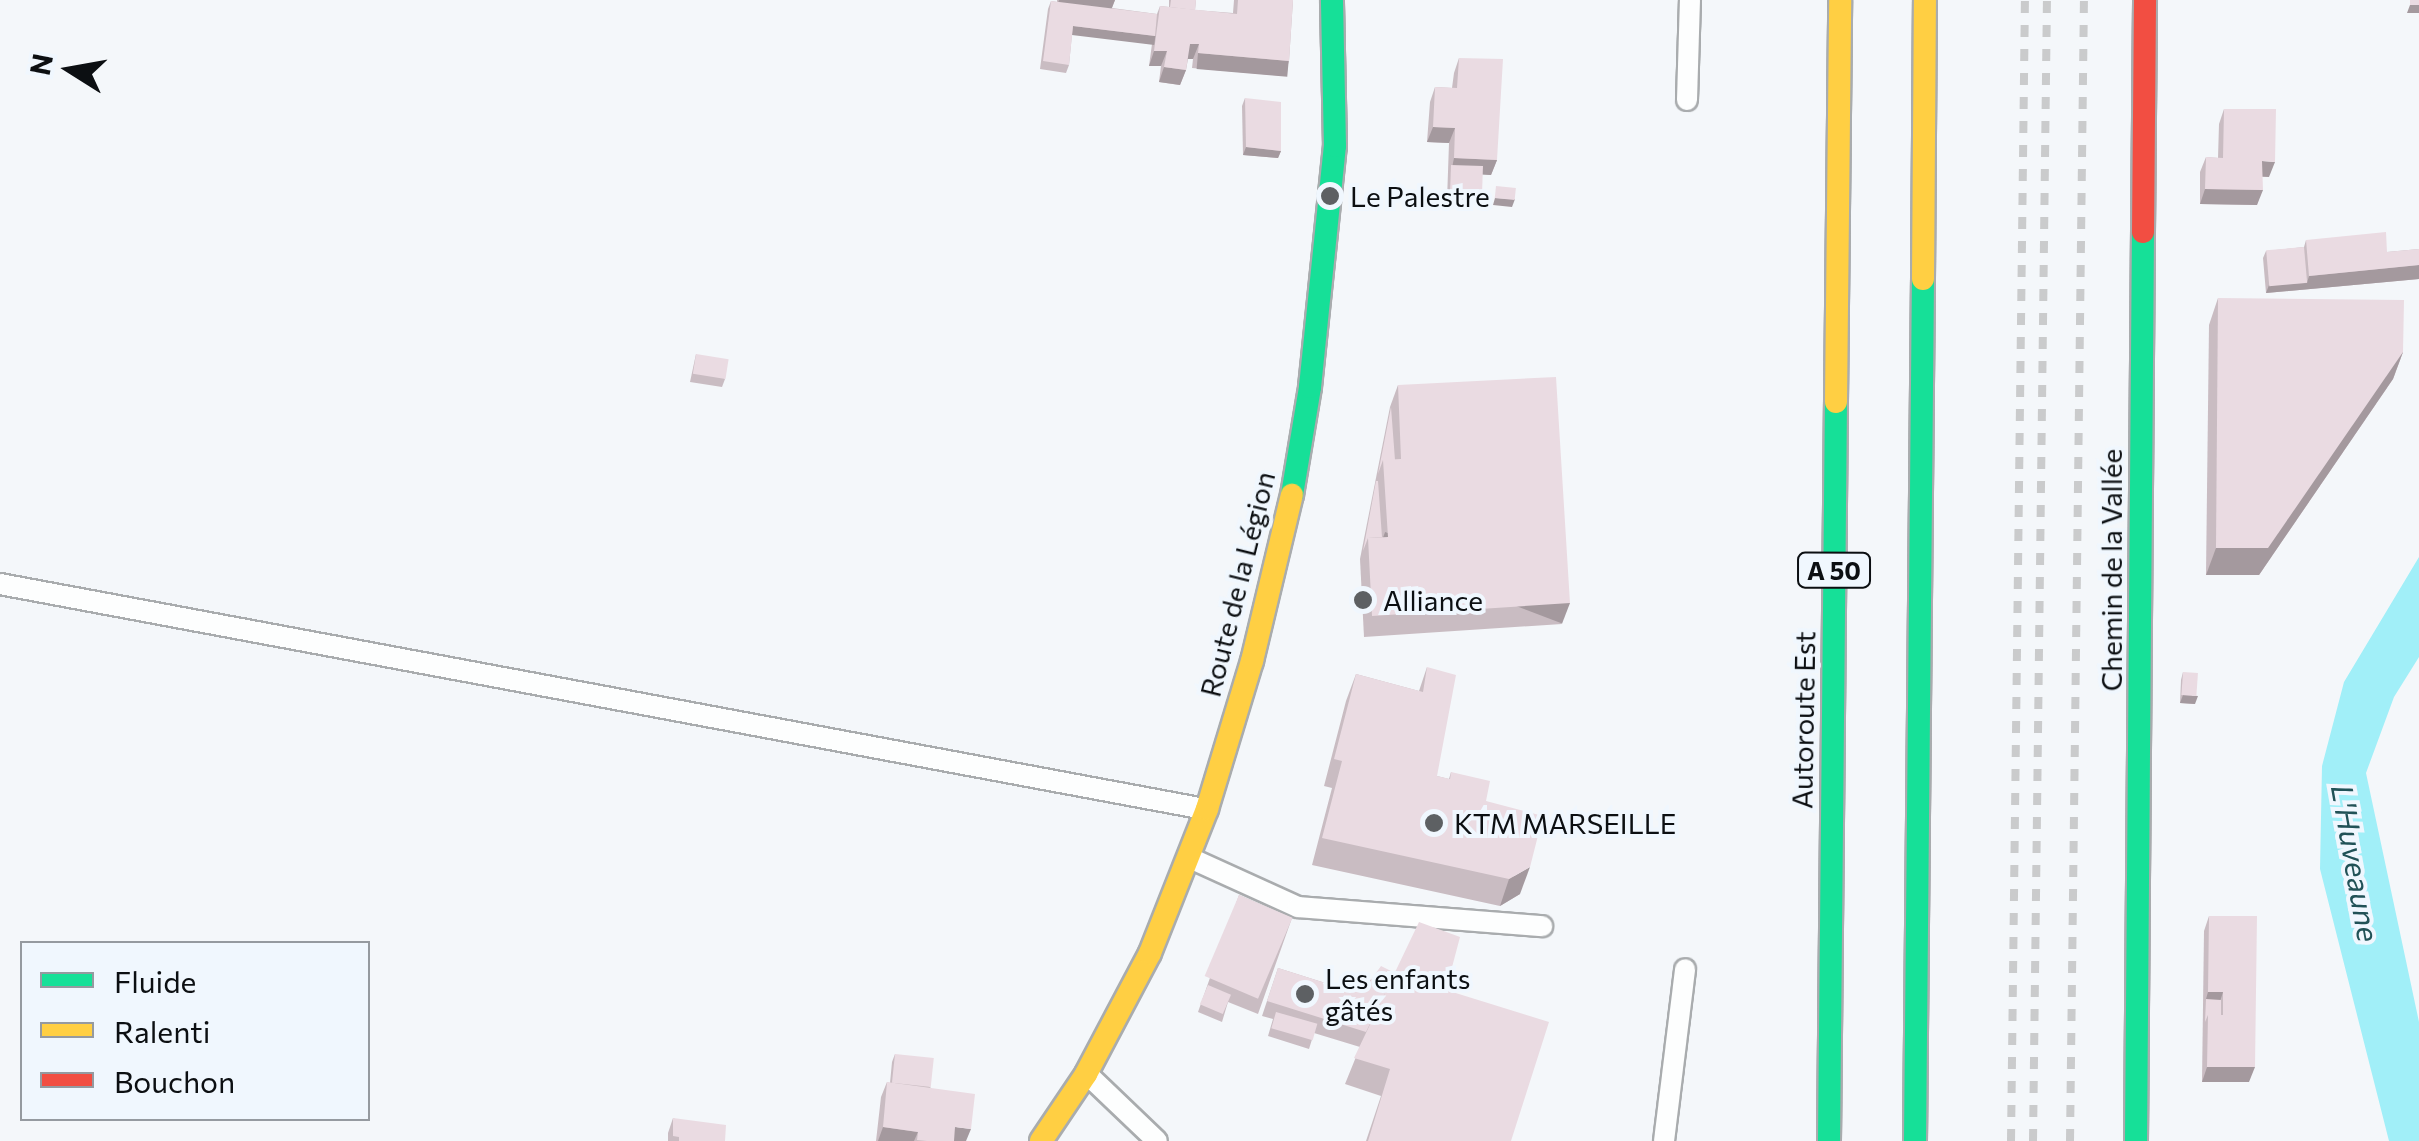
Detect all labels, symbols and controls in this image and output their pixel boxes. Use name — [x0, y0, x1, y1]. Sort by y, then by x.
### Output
north arrow — [20, 20, 120, 120]
text: N — [22, 51, 59, 78]
place label: Le Palestre — [1350, 179, 1490, 213]
marker: Le Palestre — [1319, 185, 1341, 207]
street label: Chemin de la Vallée — [2094, 449, 2128, 691]
street label: Route de la Légion — [1193, 468, 1281, 700]
road number: A 50 — [1796, 550, 1872, 590]
place label: Alliance — [1383, 583, 1483, 617]
marker: Alliance — [1352, 589, 1374, 611]
street label: Autoroute Est — [1785, 631, 1821, 809]
water label: L'Huveaune — [2324, 782, 2388, 944]
place label: KTM MARSEILLE — [1454, 806, 1676, 840]
marker: KTM MARSEILLE — [1423, 812, 1445, 834]
legend — [20, 941, 370, 1121]
place label: Les enfants gâtés — [1325, 961, 1470, 1027]
text: Fluide — [114, 962, 196, 999]
marker: Les enfants gâtés — [1294, 983, 1316, 1005]
text: Ralenti — [114, 1012, 210, 1049]
text: Bouchon — [114, 1062, 235, 1099]

